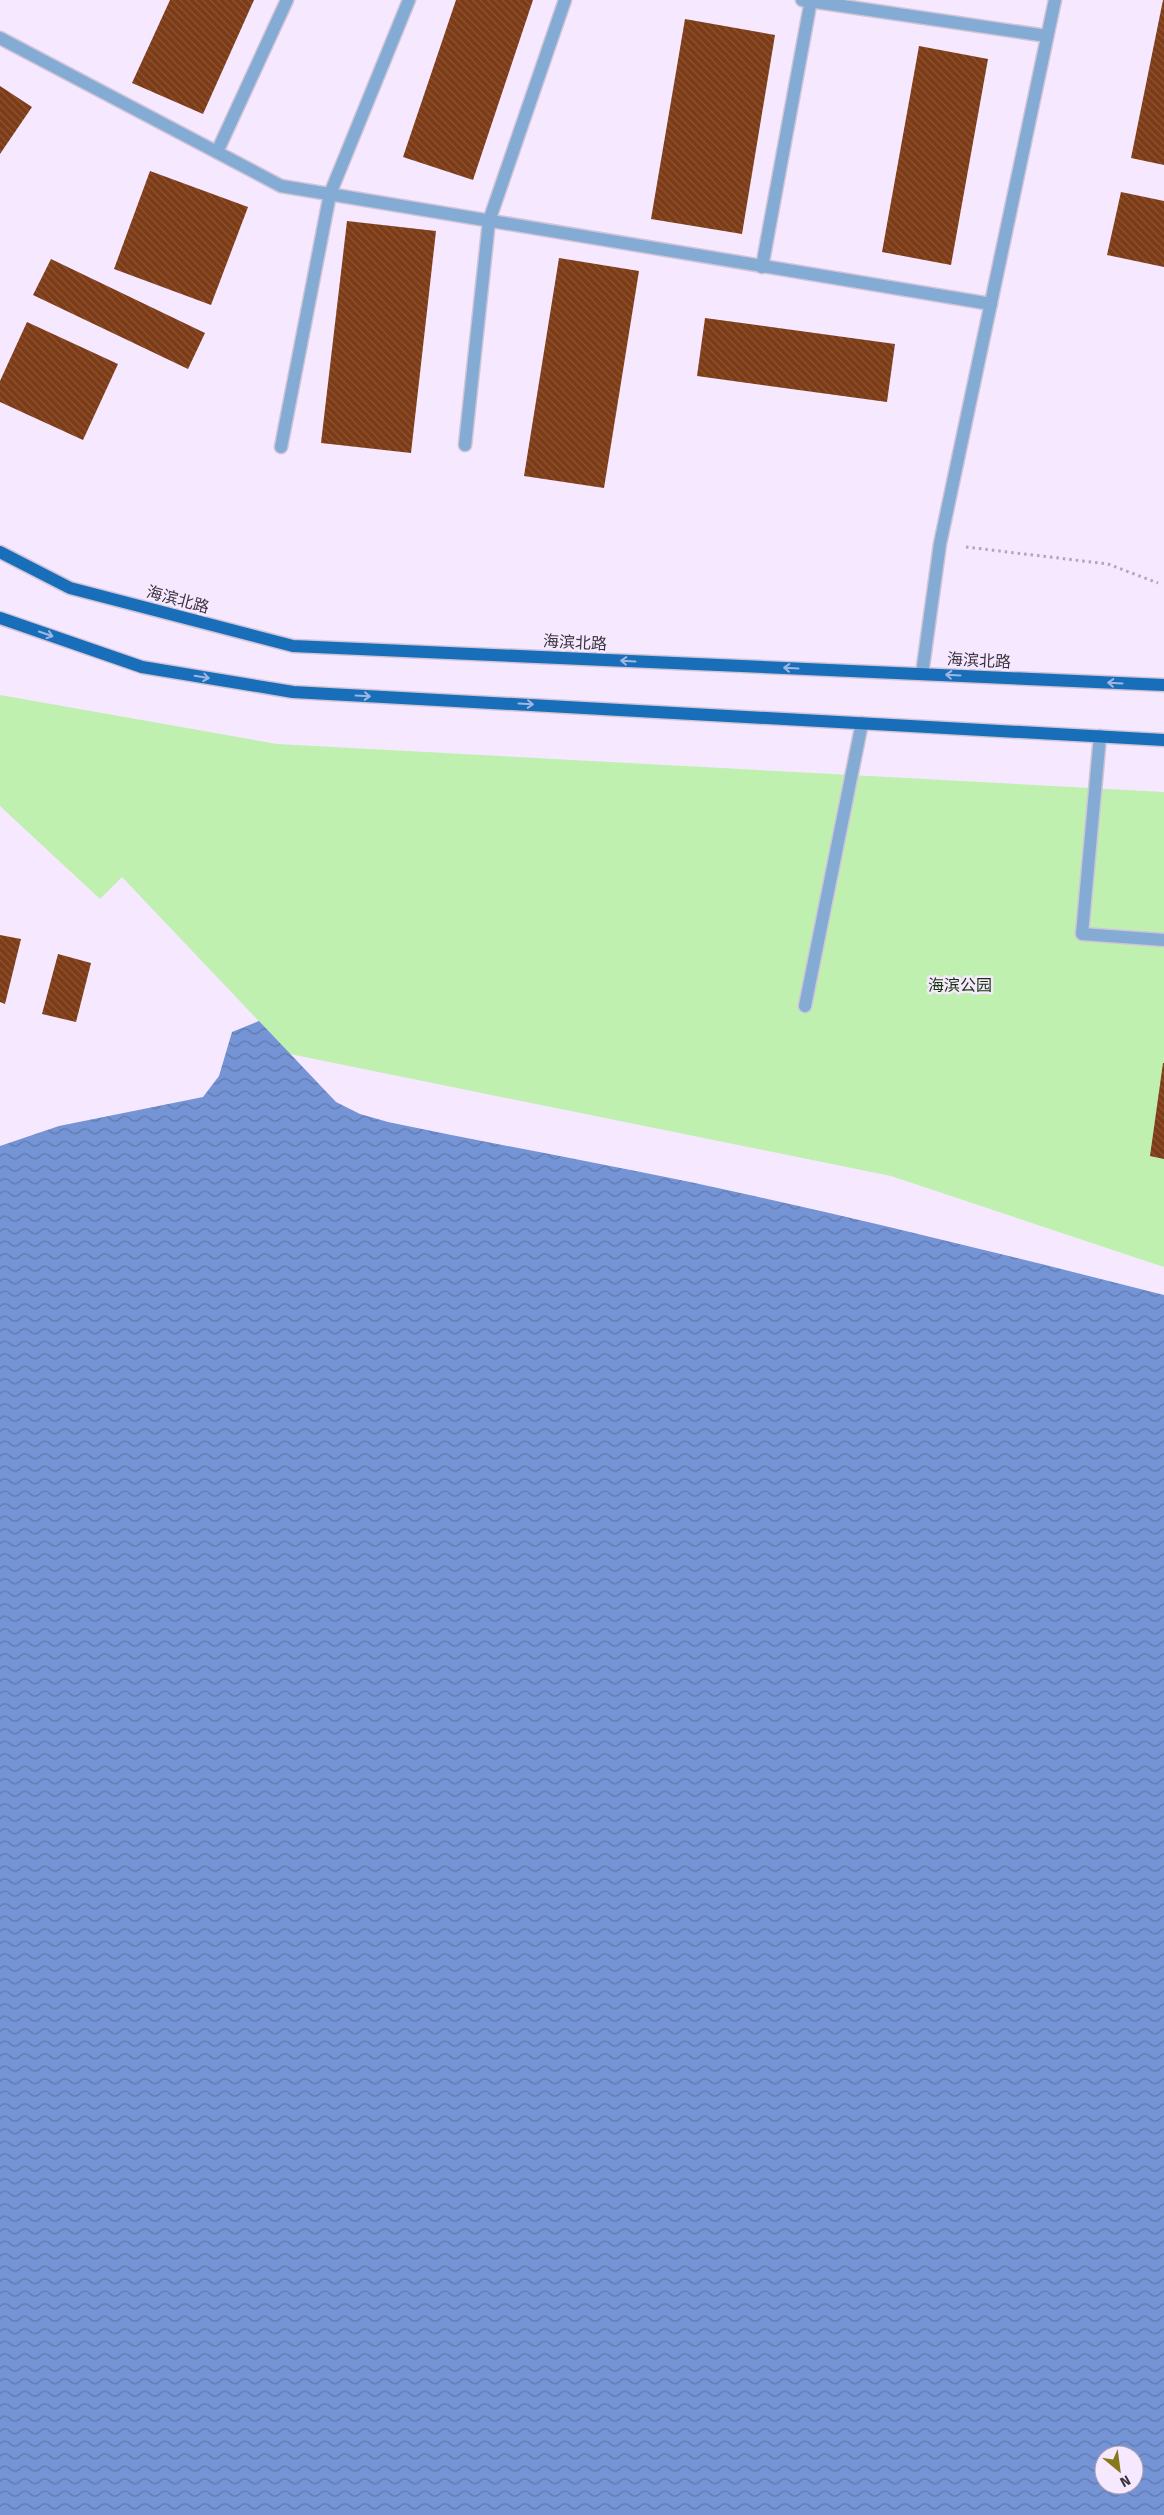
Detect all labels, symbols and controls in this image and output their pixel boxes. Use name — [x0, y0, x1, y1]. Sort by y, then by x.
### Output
street label: 海滨北路 — [144, 582, 211, 617]
one-way arrow — [38, 630, 54, 640]
street label: 海滨北路 — [543, 631, 607, 654]
street label: 海滨北路 — [947, 649, 1011, 672]
one-way arrow — [621, 656, 637, 666]
one-way arrow — [783, 664, 799, 673]
one-way arrow — [945, 671, 961, 680]
one-way arrow — [194, 672, 210, 682]
one-way arrow — [1108, 678, 1124, 687]
one-way arrow — [355, 691, 371, 700]
one-way arrow — [517, 700, 533, 709]
park label: 海滨公园 — [928, 976, 992, 995]
north arrow — [1094, 2445, 1144, 2495]
text: N — [1117, 2471, 1133, 2491]

